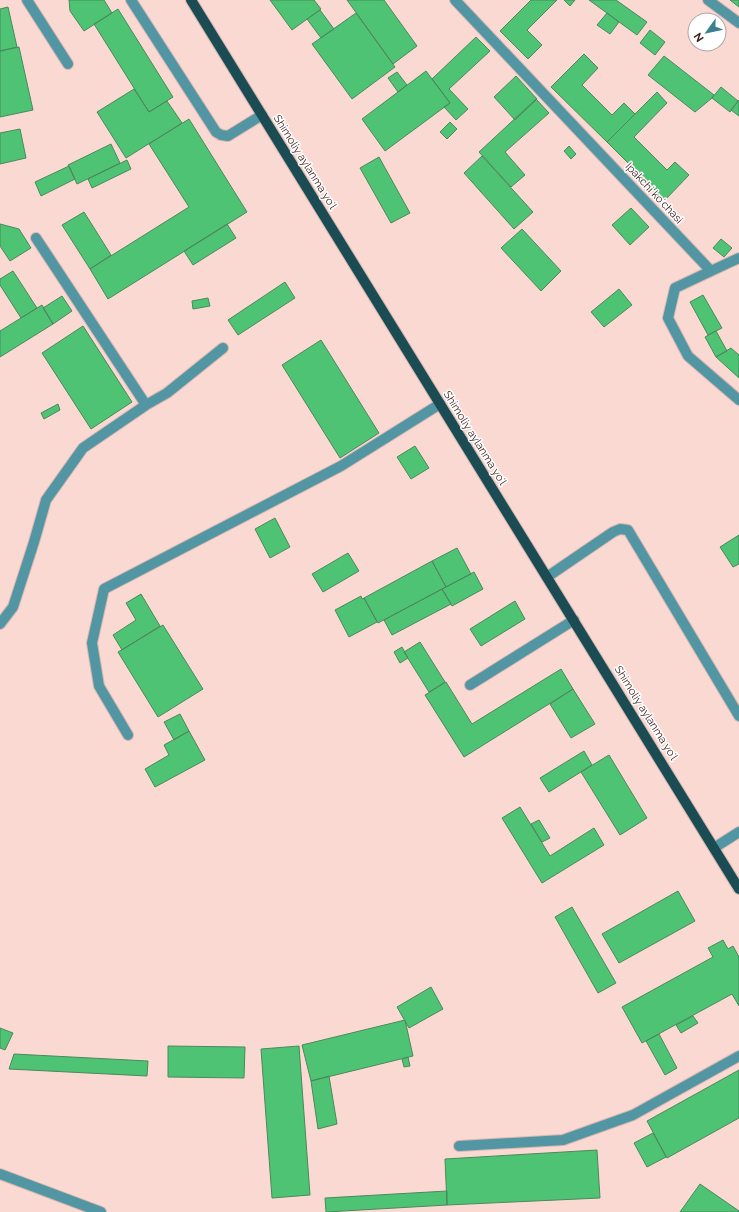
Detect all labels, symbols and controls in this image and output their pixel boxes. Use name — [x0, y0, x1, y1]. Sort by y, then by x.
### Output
north arrow — [687, 12, 727, 52]
text: N — [691, 30, 707, 44]
street label: Shimoliy aylanma yoʻl — [271, 112, 339, 212]
street label: Ipakchi koʻchasi — [622, 160, 686, 226]
street label: Shimoliy aylanma yoʻl — [441, 388, 509, 488]
street label: Shimoliy aylanma yoʻl — [612, 663, 680, 763]

